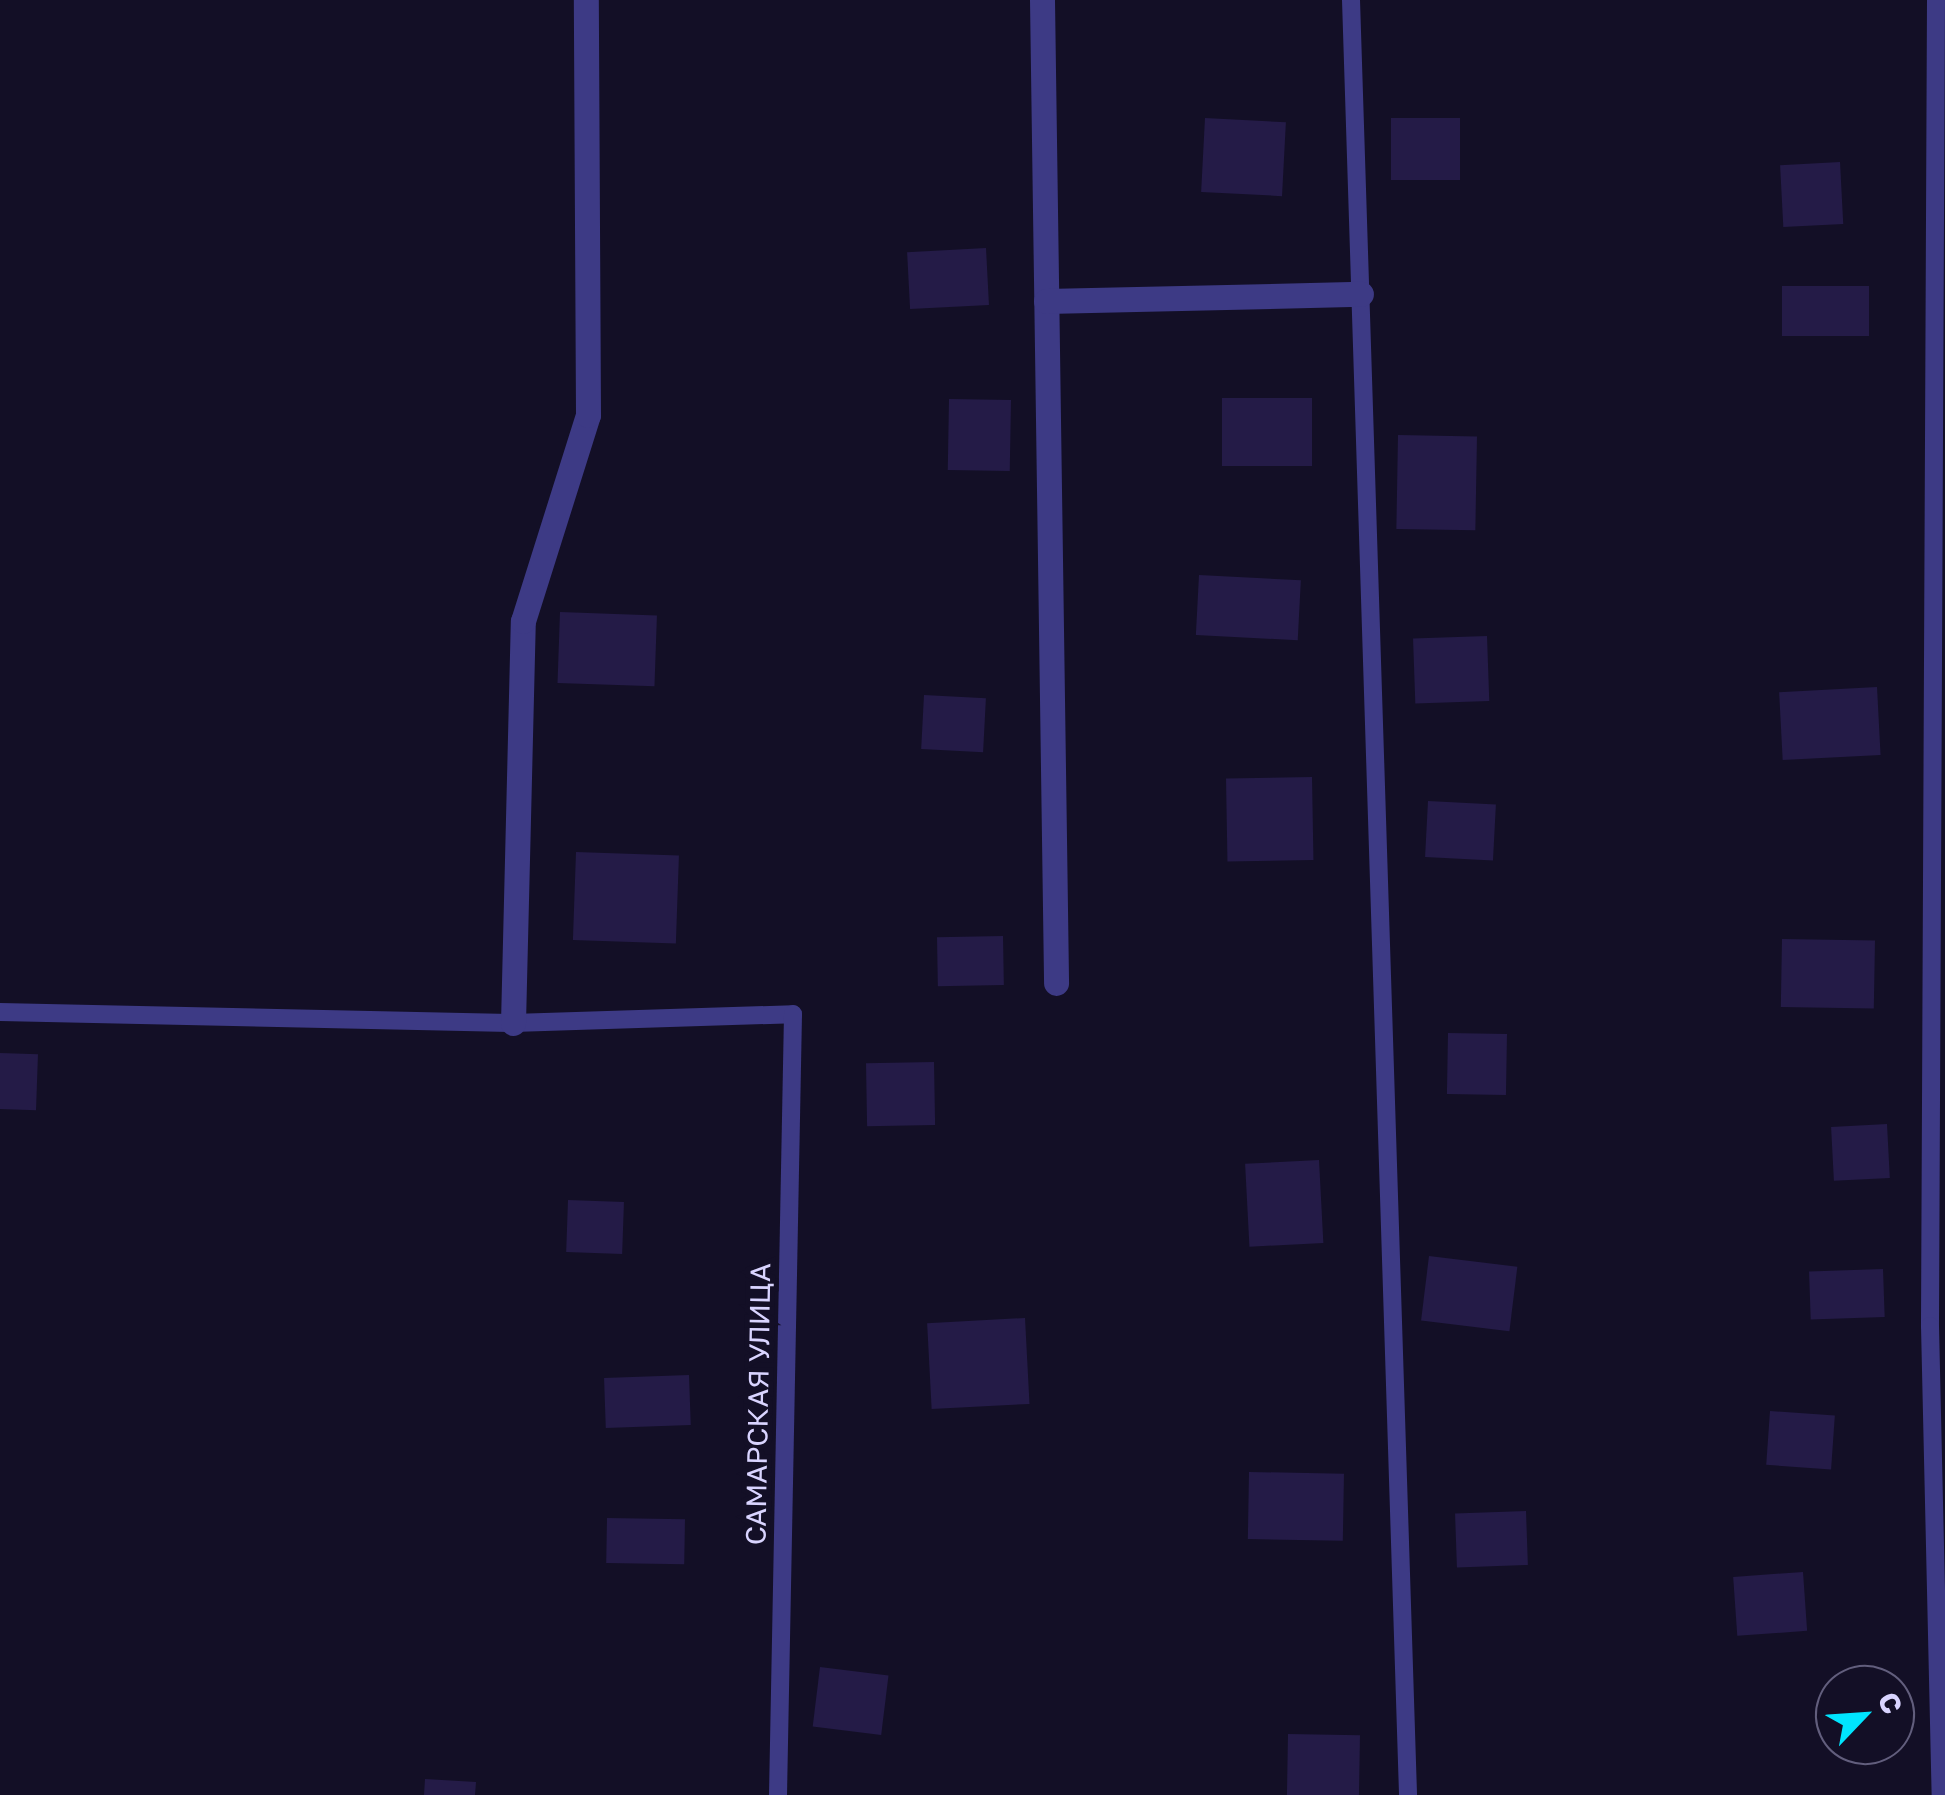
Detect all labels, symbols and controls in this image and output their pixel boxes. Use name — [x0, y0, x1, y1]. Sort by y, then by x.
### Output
street label: САМАРСКАЯ УЛИЦА — [739, 1263, 777, 1545]
north arrow — [1815, 1665, 1915, 1765]
text: С — [1872, 1687, 1910, 1719]

